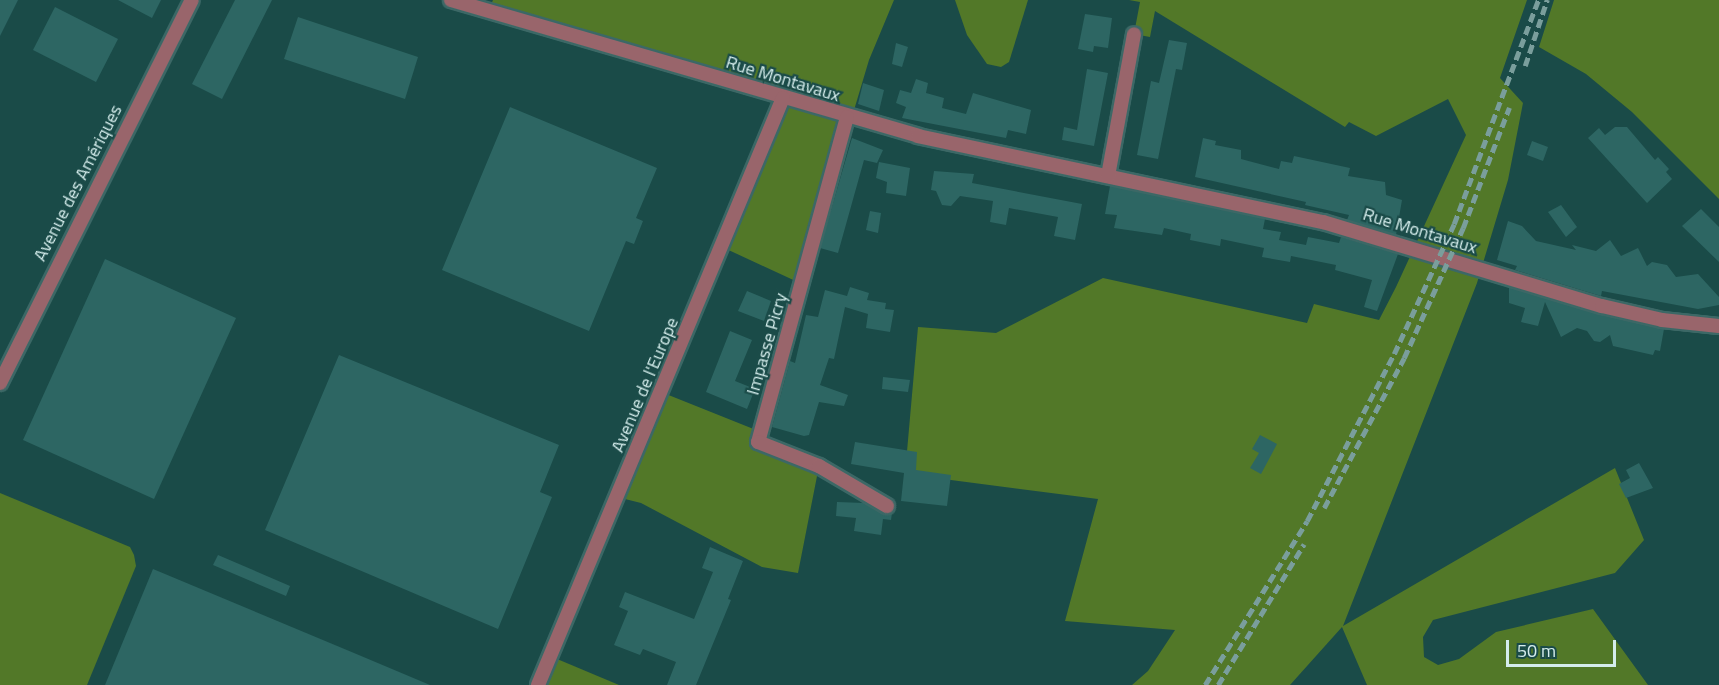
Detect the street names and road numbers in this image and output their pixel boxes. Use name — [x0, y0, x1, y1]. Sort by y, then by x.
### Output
street label: Rue Montavaux — [723, 51, 843, 107]
street label: Avenue des Amériques — [29, 101, 127, 265]
street label: Rue Montavaux — [1360, 203, 1480, 259]
street label: Impasse Picry — [742, 290, 792, 398]
street label: Avenue de l'Europe — [607, 314, 683, 456]

